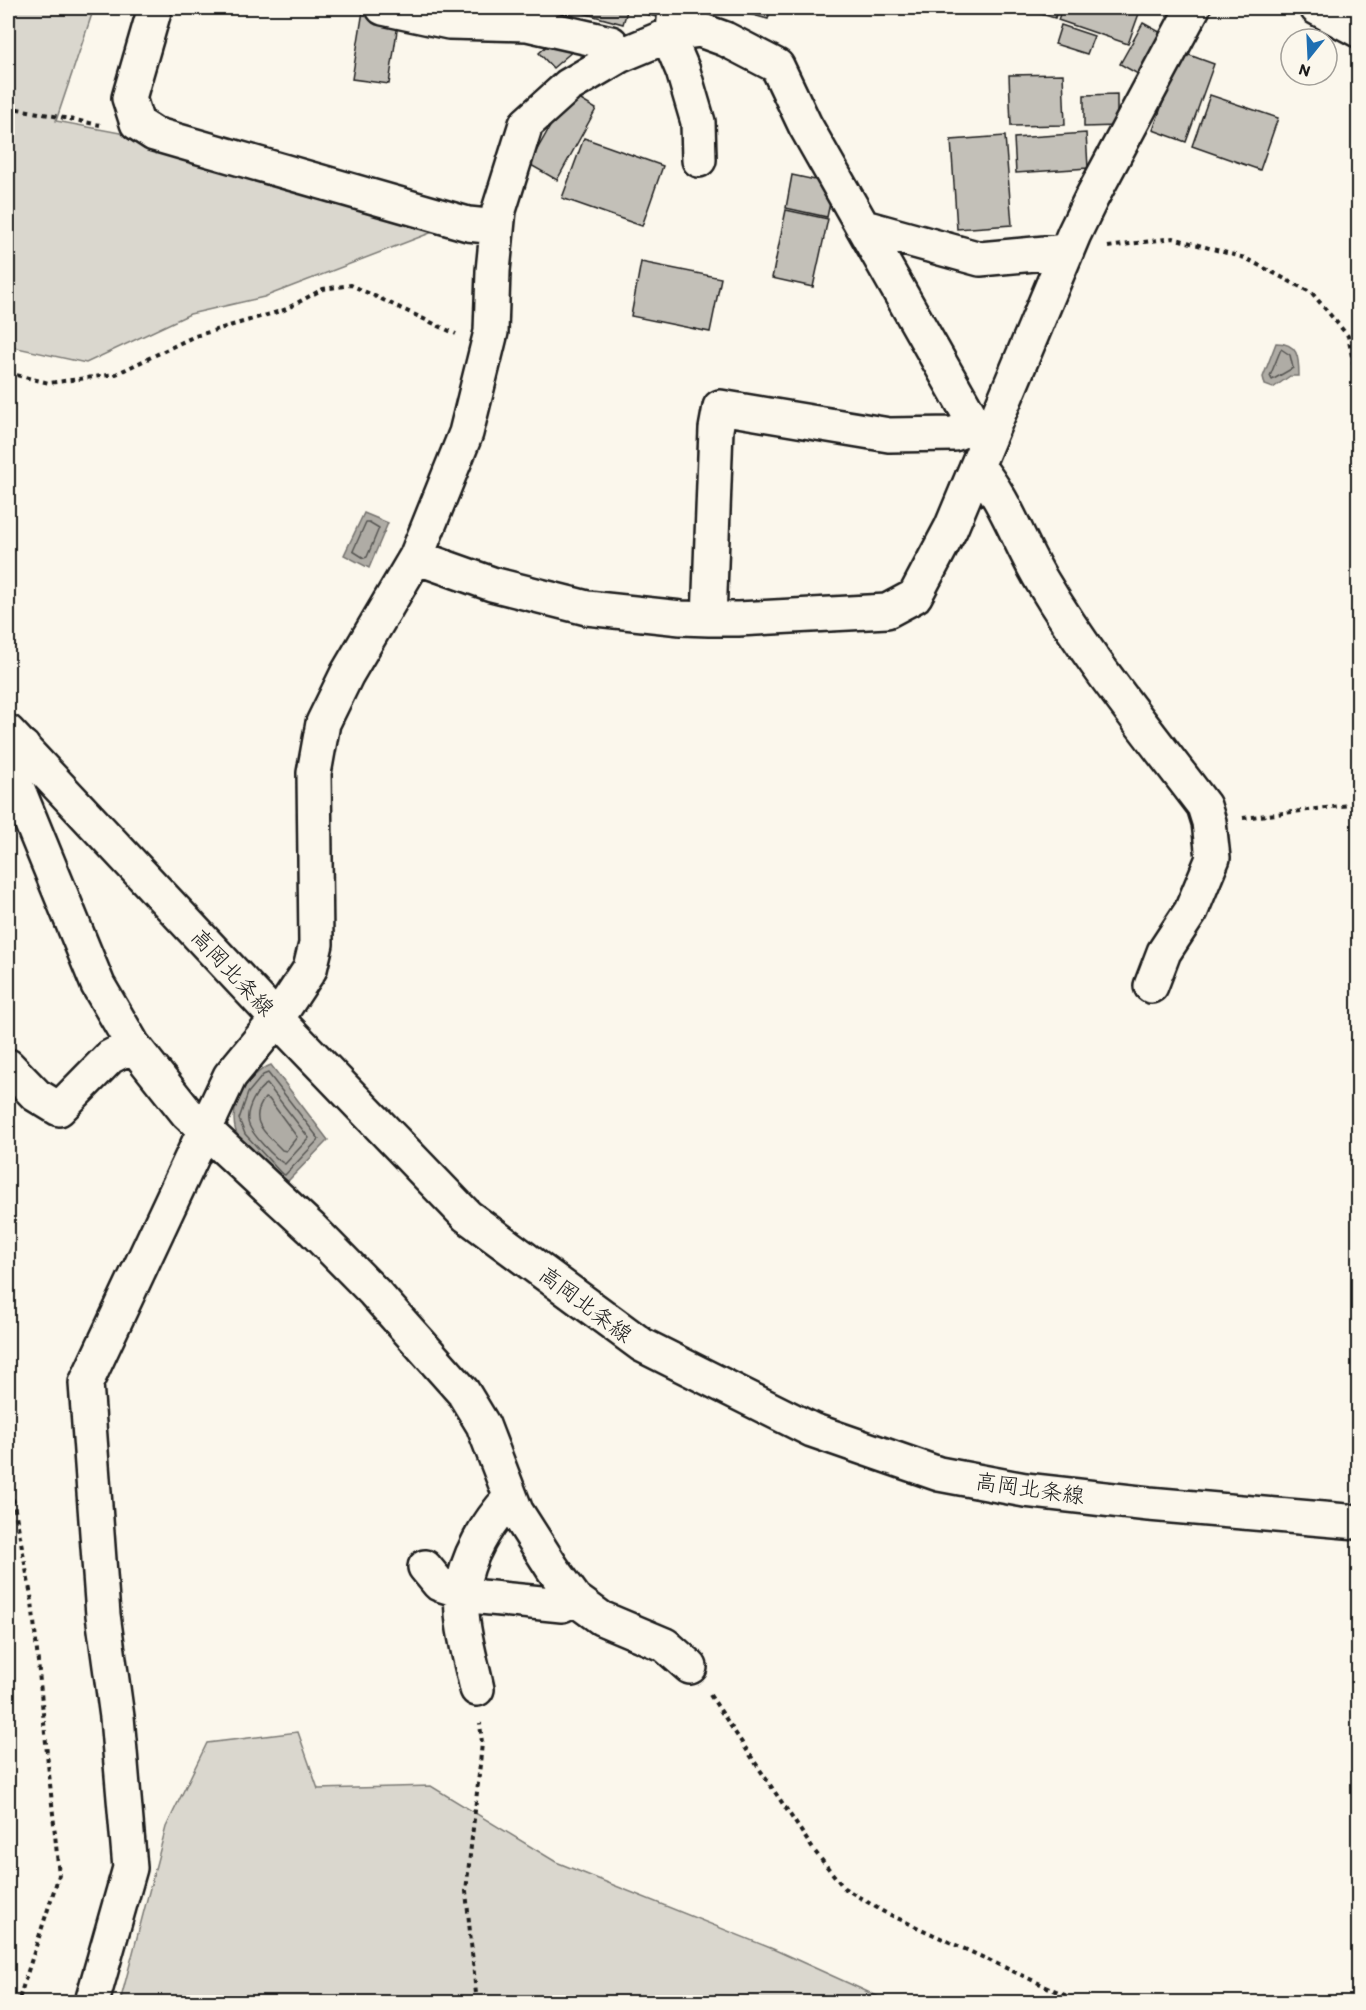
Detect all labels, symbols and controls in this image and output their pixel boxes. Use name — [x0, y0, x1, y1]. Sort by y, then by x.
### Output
north arrow — [1279, 27, 1339, 87]
text: N — [1296, 60, 1313, 81]
street label: 高岡北条線 — [185, 923, 280, 1022]
street label: 高岡北条線 — [534, 1261, 638, 1348]
street label: 高岡北条線 — [974, 1467, 1086, 1510]

